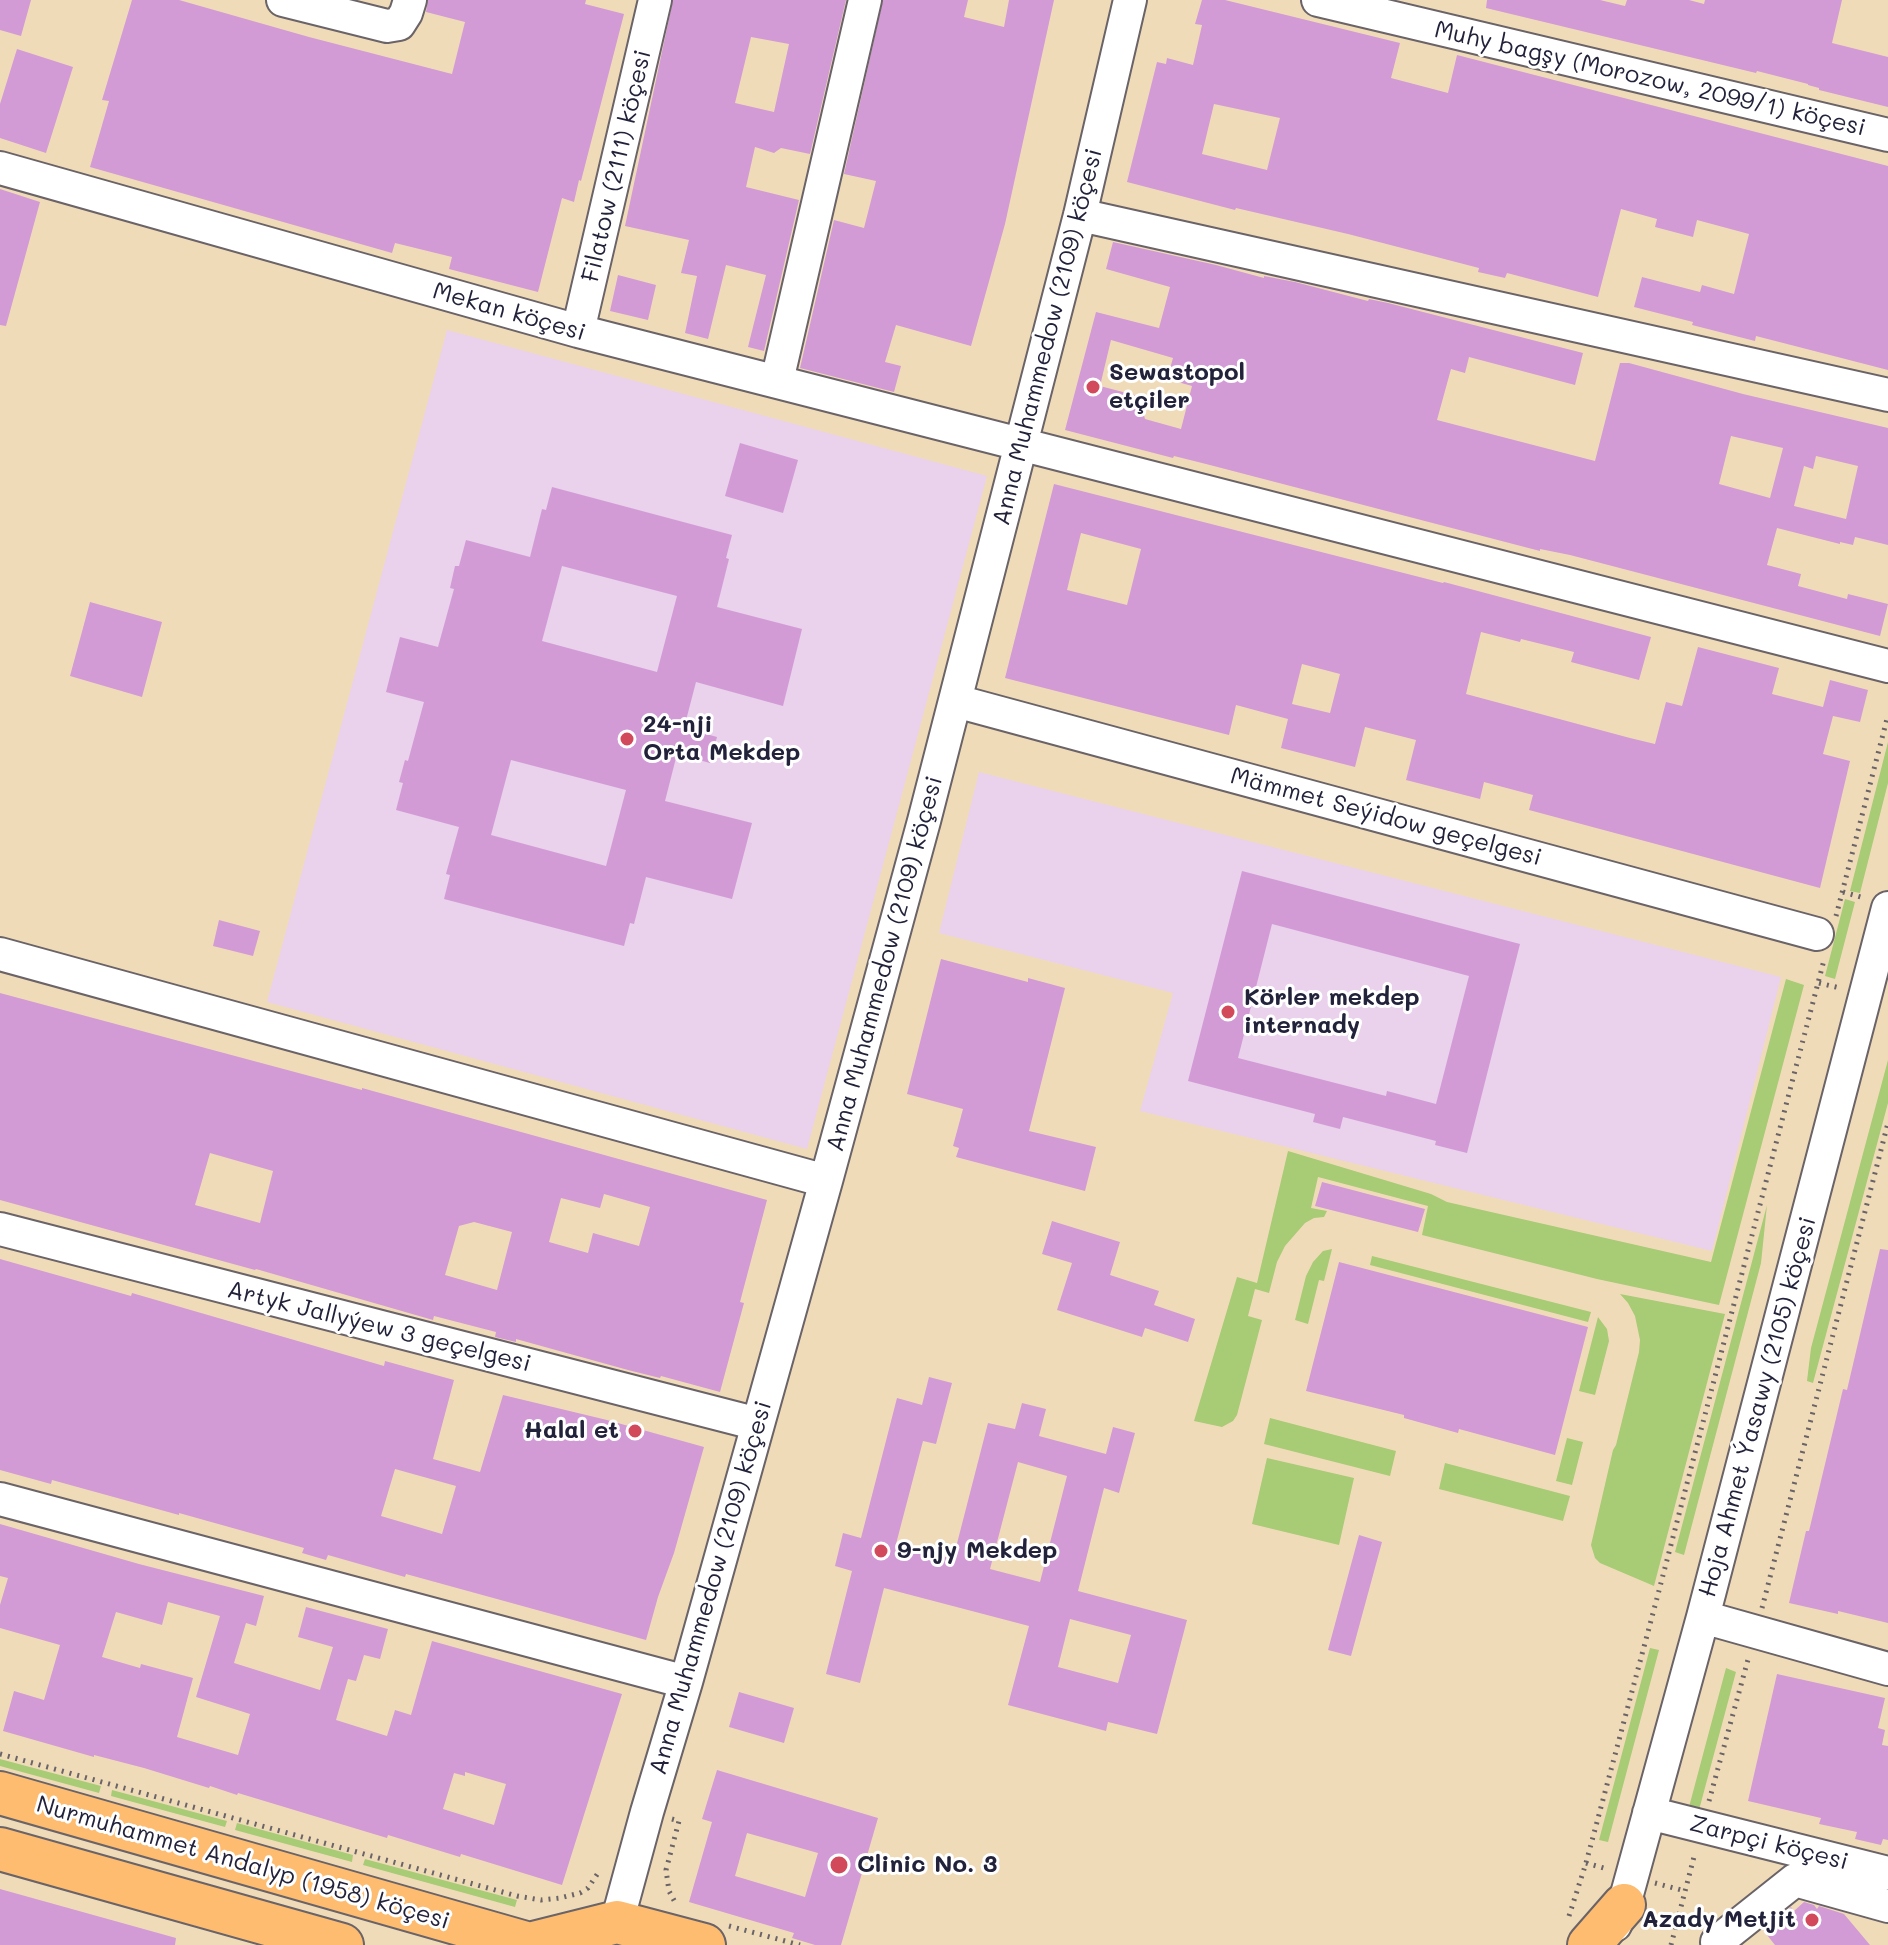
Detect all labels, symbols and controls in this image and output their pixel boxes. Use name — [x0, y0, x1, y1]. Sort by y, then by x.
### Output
street label: Muhy bagşy (Morozow, 2099/1) köçesi — [1432, 15, 1868, 143]
street label: Filatow (2111) köçesi — [576, 47, 658, 285]
street label: Anna Muhammedow (2109) köçesi — [987, 146, 1109, 528]
street label: Mekan köçesi — [429, 276, 589, 348]
place label: Sewastopol etçiler — [1109, 359, 1245, 415]
marker: Sewastopol etçiler — [1084, 378, 1102, 396]
place label: 24-nji Orta Mekdep — [643, 711, 800, 767]
marker: 24-nji Orta Mekdep — [618, 730, 636, 748]
street label: Mämmet Seýidow geçelgesi — [1227, 762, 1545, 872]
street label: Anna Muhammedow (2109) köçesi — [821, 773, 949, 1155]
place label: Körler mekdep internady — [1244, 984, 1420, 1040]
marker: Körler mekdep internady — [1219, 1003, 1237, 1021]
street label: Hoja Ahmet Ýasawy (2105) köçesi — [1693, 1214, 1823, 1600]
street label: Artyk Jallyýew 3 geçelgesi — [224, 1275, 534, 1379]
street label: Anna Muhammedow (2109) köçesi — [644, 1398, 778, 1778]
place label: Halal et — [524, 1417, 619, 1445]
marker: Halal et — [626, 1422, 644, 1440]
place label: 9-njy Mekdep — [897, 1537, 1057, 1565]
marker: 9-njy Mekdep — [872, 1542, 890, 1560]
street label: Nurmuhammet Andalyp (1958) köçesi — [33, 1790, 453, 1936]
street label: Zarpçi köçesi — [1687, 1809, 1851, 1877]
place label: Clinic No. 3 — [857, 1851, 997, 1879]
marker: Clinic No. 3 — [828, 1854, 850, 1876]
place label: Azady Metjit — [1642, 1906, 1796, 1934]
marker: Azady Metjit — [1803, 1911, 1821, 1929]

